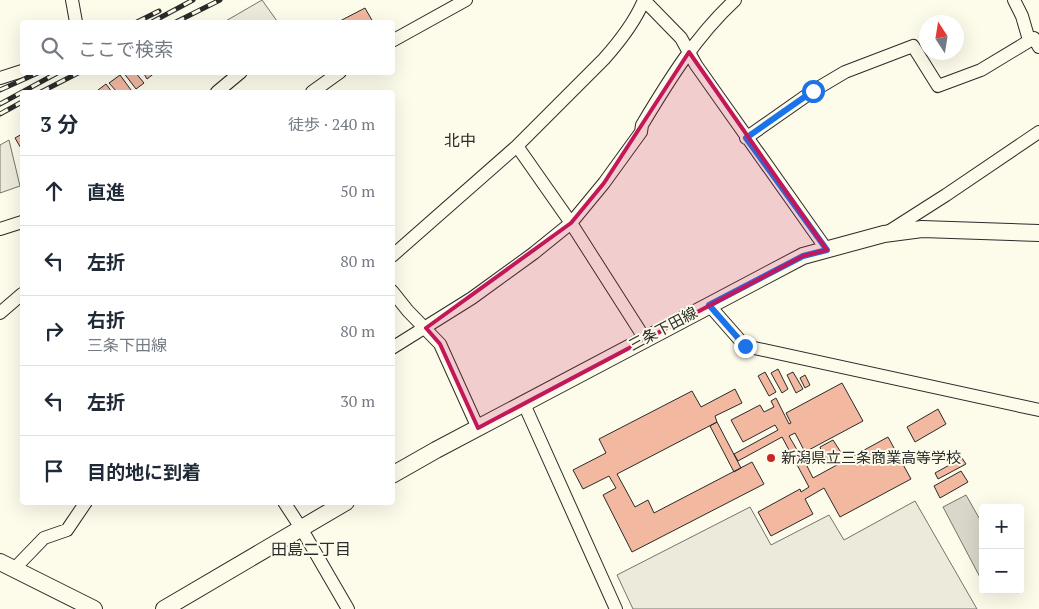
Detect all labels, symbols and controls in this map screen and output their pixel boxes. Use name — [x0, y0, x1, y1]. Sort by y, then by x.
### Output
north arrow — [919, 15, 964, 60]
search box — [20, 20, 395, 75]
icon: search — [38, 34, 66, 62]
text: ここで検索 — [78, 36, 173, 61]
route start — [802, 80, 825, 103]
text: 3 分 — [40, 110, 79, 138]
text: 徒歩 · 240 m — [288, 113, 375, 135]
district label: 北中 — [444, 129, 476, 151]
icon: ahead — [40, 177, 68, 205]
text: 直進 — [87, 179, 125, 204]
text: 50 m — [340, 180, 375, 202]
icon: left — [40, 247, 68, 275]
text: 左折 — [87, 249, 125, 274]
text: 80 m — [340, 250, 375, 272]
street label: 三条下田線 — [625, 302, 700, 355]
text: 右折 — [87, 307, 125, 332]
icon: right — [40, 317, 68, 345]
text: 80 m — [340, 320, 375, 342]
text: 三条下田線 — [87, 334, 167, 356]
route end — [734, 335, 757, 358]
icon: left — [40, 387, 68, 415]
text: 左折 — [87, 389, 125, 414]
text: 30 m — [340, 390, 375, 412]
place label: 新潟県立三条商業高等学校 — [781, 447, 961, 467]
marker: 新潟県立三条商業高等学校 — [765, 452, 777, 464]
icon: arrive — [40, 457, 68, 485]
text: 目的地に到着 — [87, 459, 201, 484]
map controls — [979, 504, 1024, 594]
button: + — [979, 504, 1024, 549]
district label: 田島二丁目 — [271, 538, 351, 560]
button: − — [979, 549, 1024, 594]

